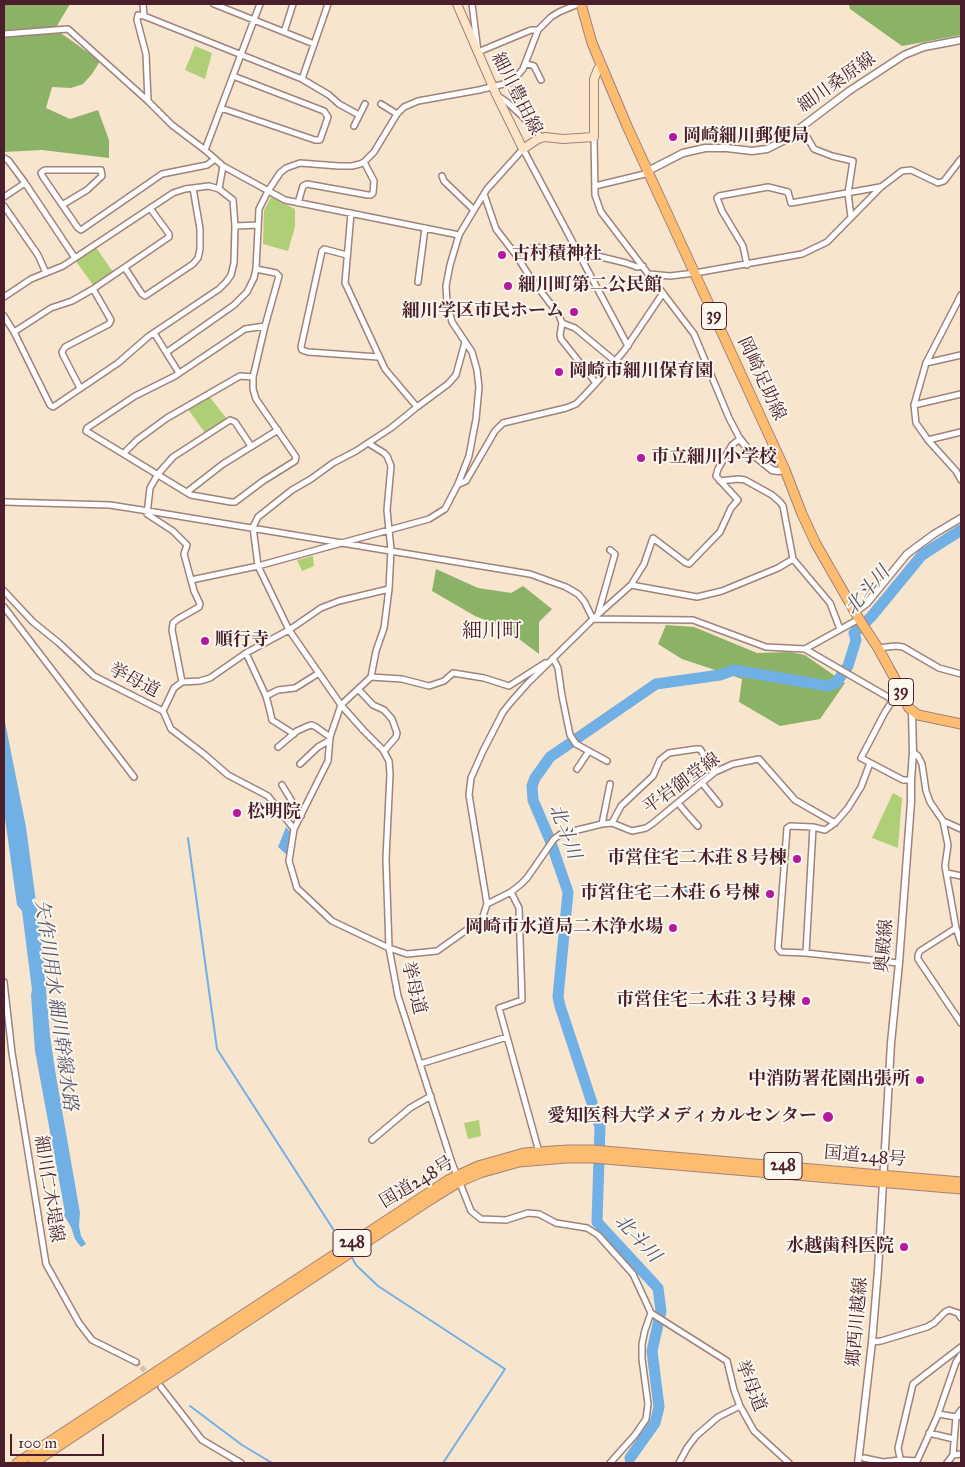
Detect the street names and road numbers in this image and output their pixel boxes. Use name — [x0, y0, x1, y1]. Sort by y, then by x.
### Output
street label: 細川桑原線 — [794, 48, 880, 118]
street label: 細川豊田線 — [486, 49, 546, 139]
road number: 39 — [702, 302, 726, 330]
street label: 岡崎足助線 — [732, 334, 790, 424]
street label: 挙母道 — [105, 659, 163, 703]
road number: 39 — [888, 679, 914, 706]
street label: 平岩御堂線 — [639, 749, 725, 819]
street label: 奥殿線 — [872, 918, 898, 974]
street label: 挙母道 — [396, 959, 430, 1017]
street label: 細川仁木堤線 — [29, 1134, 67, 1244]
street label: 国道248号 — [823, 1143, 907, 1171]
road number: 248 — [764, 1152, 802, 1180]
street label: 国道248号 — [376, 1153, 458, 1213]
road number: 248 — [333, 1230, 371, 1256]
street label: 郷西川越線 — [843, 1276, 873, 1368]
street label: 挙母道 — [730, 1357, 770, 1415]

